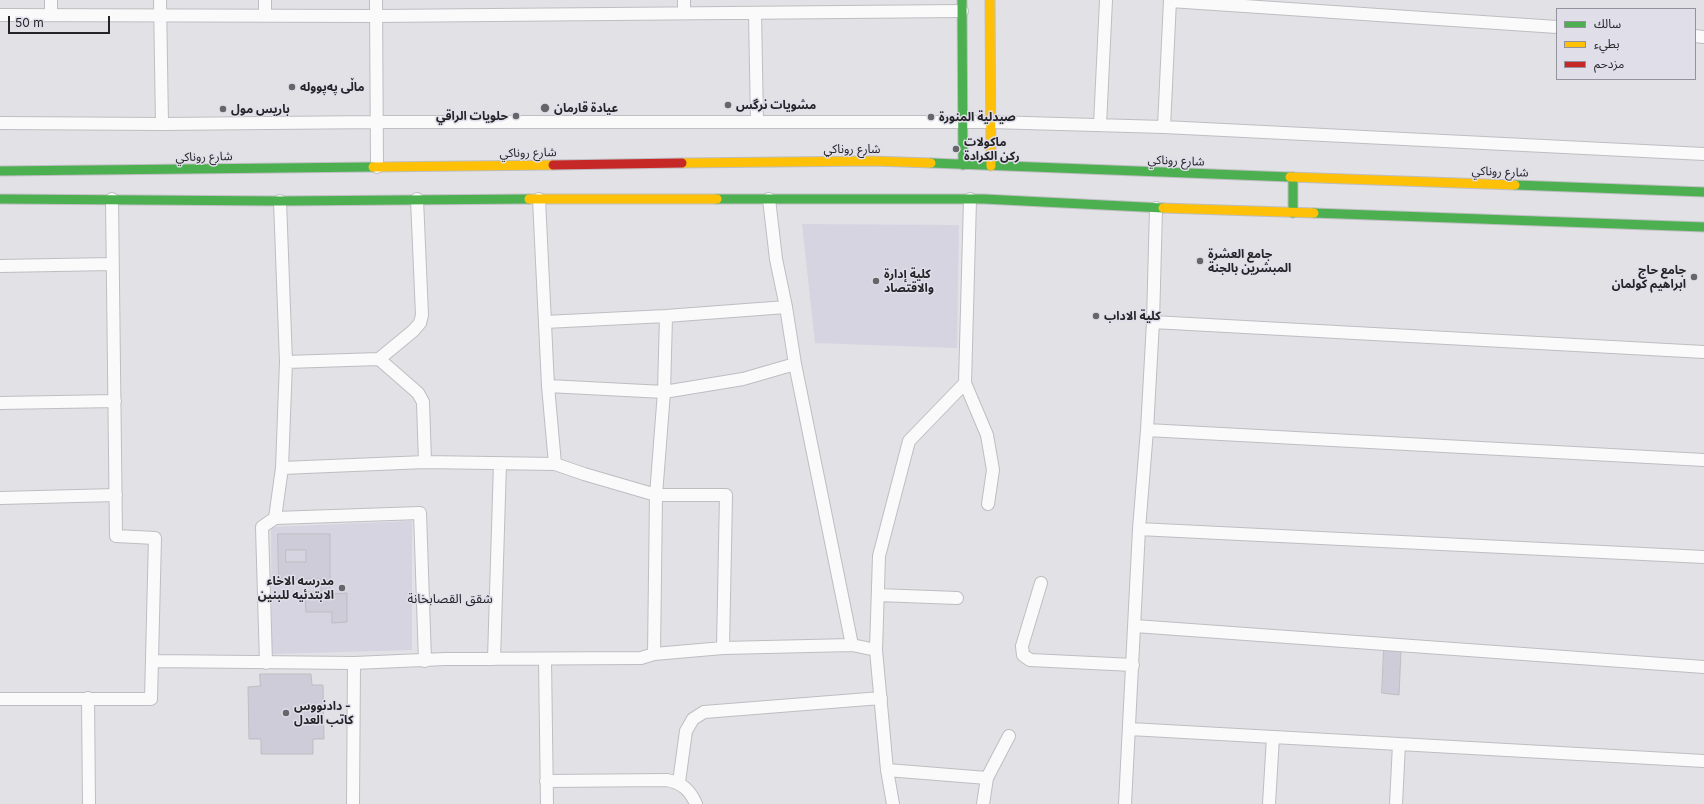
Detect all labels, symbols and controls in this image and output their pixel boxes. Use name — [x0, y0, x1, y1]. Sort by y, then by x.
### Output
scale bar — [10, 8, 112, 34]
legend — [1556, 8, 1696, 80]
text: 50 m — [15, 15, 44, 30]
text: سالك — [1594, 16, 1621, 31]
text: بطيء — [1594, 36, 1620, 51]
text: مزدحم — [1594, 56, 1624, 71]
place label: ماڵی پەپوولە — [300, 80, 365, 94]
marker: ماڵی پەپوولە — [287, 82, 297, 92]
place label: مشويات نرگس — [736, 98, 816, 112]
marker: مشويات نرگس — [723, 100, 733, 110]
place label: عيادة قارمان — [554, 101, 618, 115]
place label: باريس مول — [231, 102, 290, 116]
marker: عيادة قارمان — [539, 102, 551, 114]
marker: باريس مول — [218, 104, 228, 114]
place label: حلويات الراقي — [436, 109, 508, 123]
place label: صيدلية المنورة — [939, 110, 1016, 124]
marker: حلويات الراقي — [511, 111, 521, 121]
marker: صيدلية المنورة — [926, 112, 936, 122]
place label: ماكولات ركن الكرادة — [964, 135, 1020, 163]
street label: شارع روناكي — [823, 142, 881, 156]
marker: ماكولات ركن الكرادة — [951, 144, 961, 154]
street label: شارع روناكي — [499, 145, 557, 161]
street label: شارع روناكي — [175, 149, 233, 165]
street label: شارع روناكي — [1147, 153, 1205, 169]
street label: شارع روناكي — [1471, 164, 1529, 180]
place label: جامع العشرة المبشرين بالجنة — [1208, 247, 1291, 275]
marker: جامع العشرة المبشرين بالجنة — [1195, 256, 1205, 266]
place label: جامع حاج ابراهيم كولمان — [1612, 263, 1686, 291]
place label: كلية إدارة والاقتصاد — [884, 267, 934, 295]
marker: جامع حاج ابراهيم كولمان — [1689, 272, 1699, 282]
marker: كلية إدارة والاقتصاد — [871, 276, 881, 286]
place label: كلية الاداب — [1104, 309, 1161, 323]
marker: كلية الاداب — [1091, 311, 1101, 321]
place label: مدرسه الاخاء الابتدئيه للبنين — [258, 574, 334, 602]
marker: مدرسه الاخاء الابتدئيه للبنين — [337, 583, 347, 593]
district label: شقق القصابخانة — [407, 591, 493, 607]
place label: دادنووس - کاتب العدل — [294, 699, 353, 727]
marker: دادنووس - کاتب العدل — [281, 708, 291, 718]

